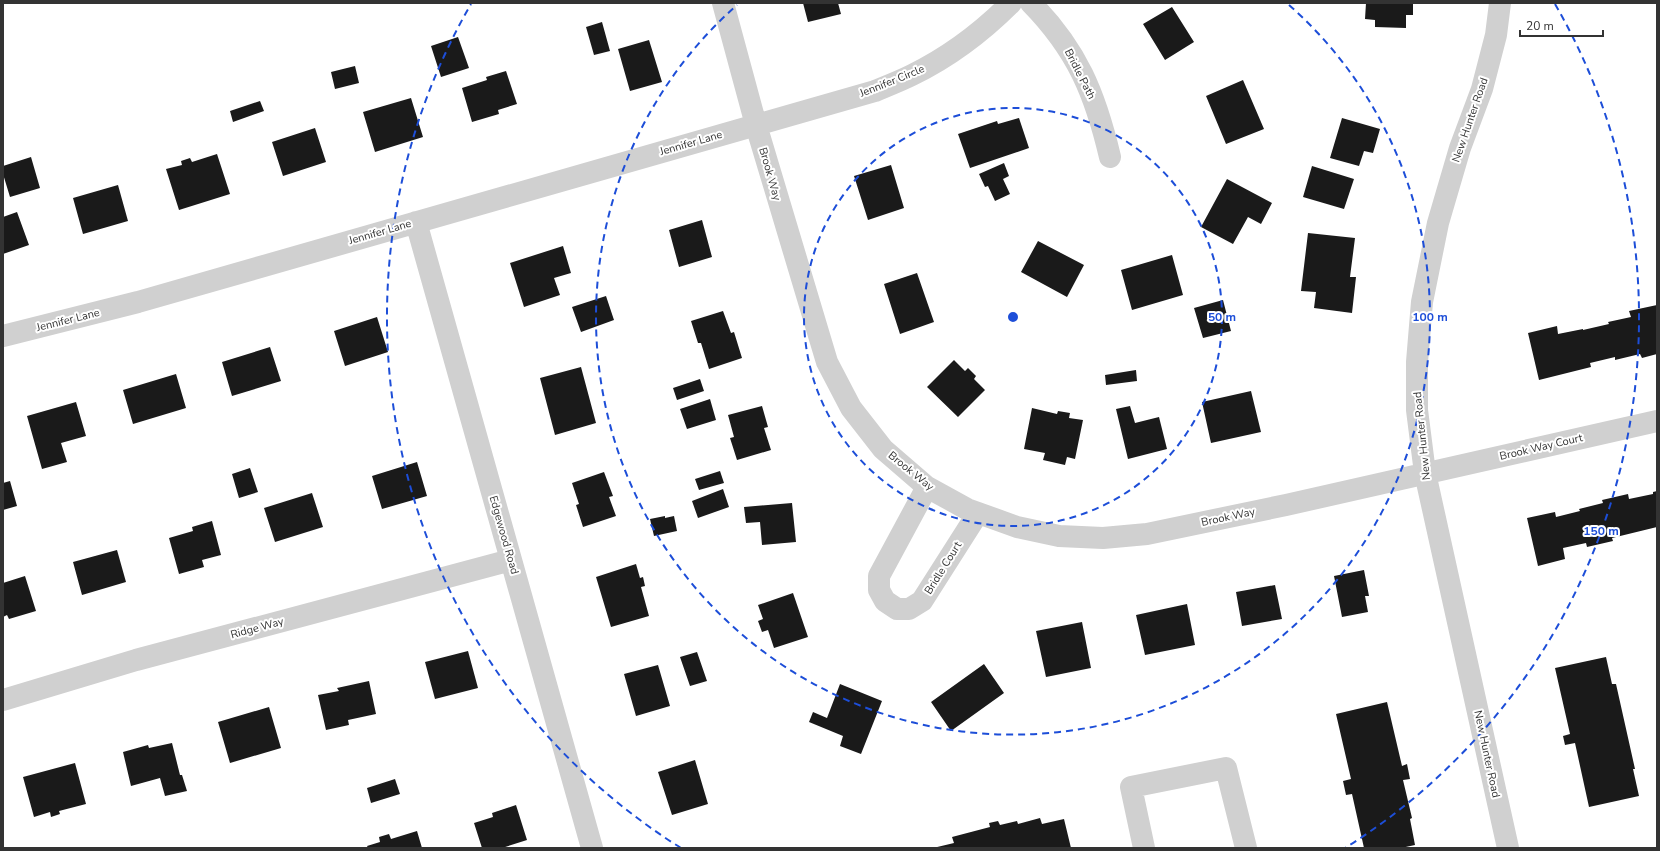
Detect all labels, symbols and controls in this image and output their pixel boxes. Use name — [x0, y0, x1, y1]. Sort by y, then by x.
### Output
scale bar — [1520, 12, 1603, 38]
text: 20 m — [1526, 18, 1554, 34]
street label: Bridle Path — [1061, 46, 1099, 102]
street label: Jennifer Circle — [856, 61, 927, 101]
street label: New Hunter Road — [1448, 76, 1492, 164]
street label: Jennifer Lane — [657, 127, 724, 159]
street label: Brook Way — [755, 146, 785, 203]
street label: Jennifer Lane — [346, 216, 413, 248]
street label: Jennifer Lane — [34, 305, 101, 335]
text: 50 m — [1208, 309, 1236, 325]
text: 100 m — [1412, 309, 1448, 325]
centre of rings — [1006, 310, 1020, 324]
street label: New Hunter Road — [1410, 391, 1434, 481]
street label: Brook Way Court — [1498, 430, 1584, 464]
street label: Brook Way — [885, 448, 937, 494]
street label: Edgewood Road — [486, 494, 522, 576]
street label: Brook Way — [1200, 504, 1257, 530]
text: 150 m — [1583, 523, 1619, 539]
street label: Bridle Court — [921, 539, 965, 597]
street label: Ridge Way — [229, 614, 286, 642]
street label: New Hunter Road — [1470, 709, 1504, 799]

